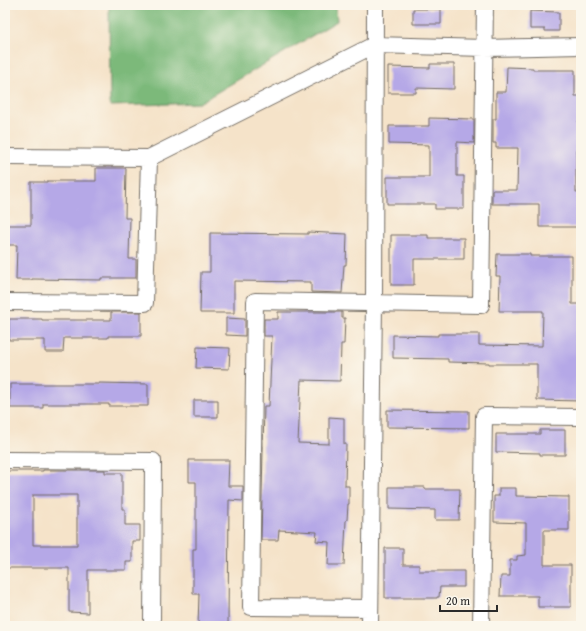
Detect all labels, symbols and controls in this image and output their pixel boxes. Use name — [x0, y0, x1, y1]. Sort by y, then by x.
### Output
scale bar — [440, 587, 497, 613]
text: 20 m — [446, 592, 470, 609]

